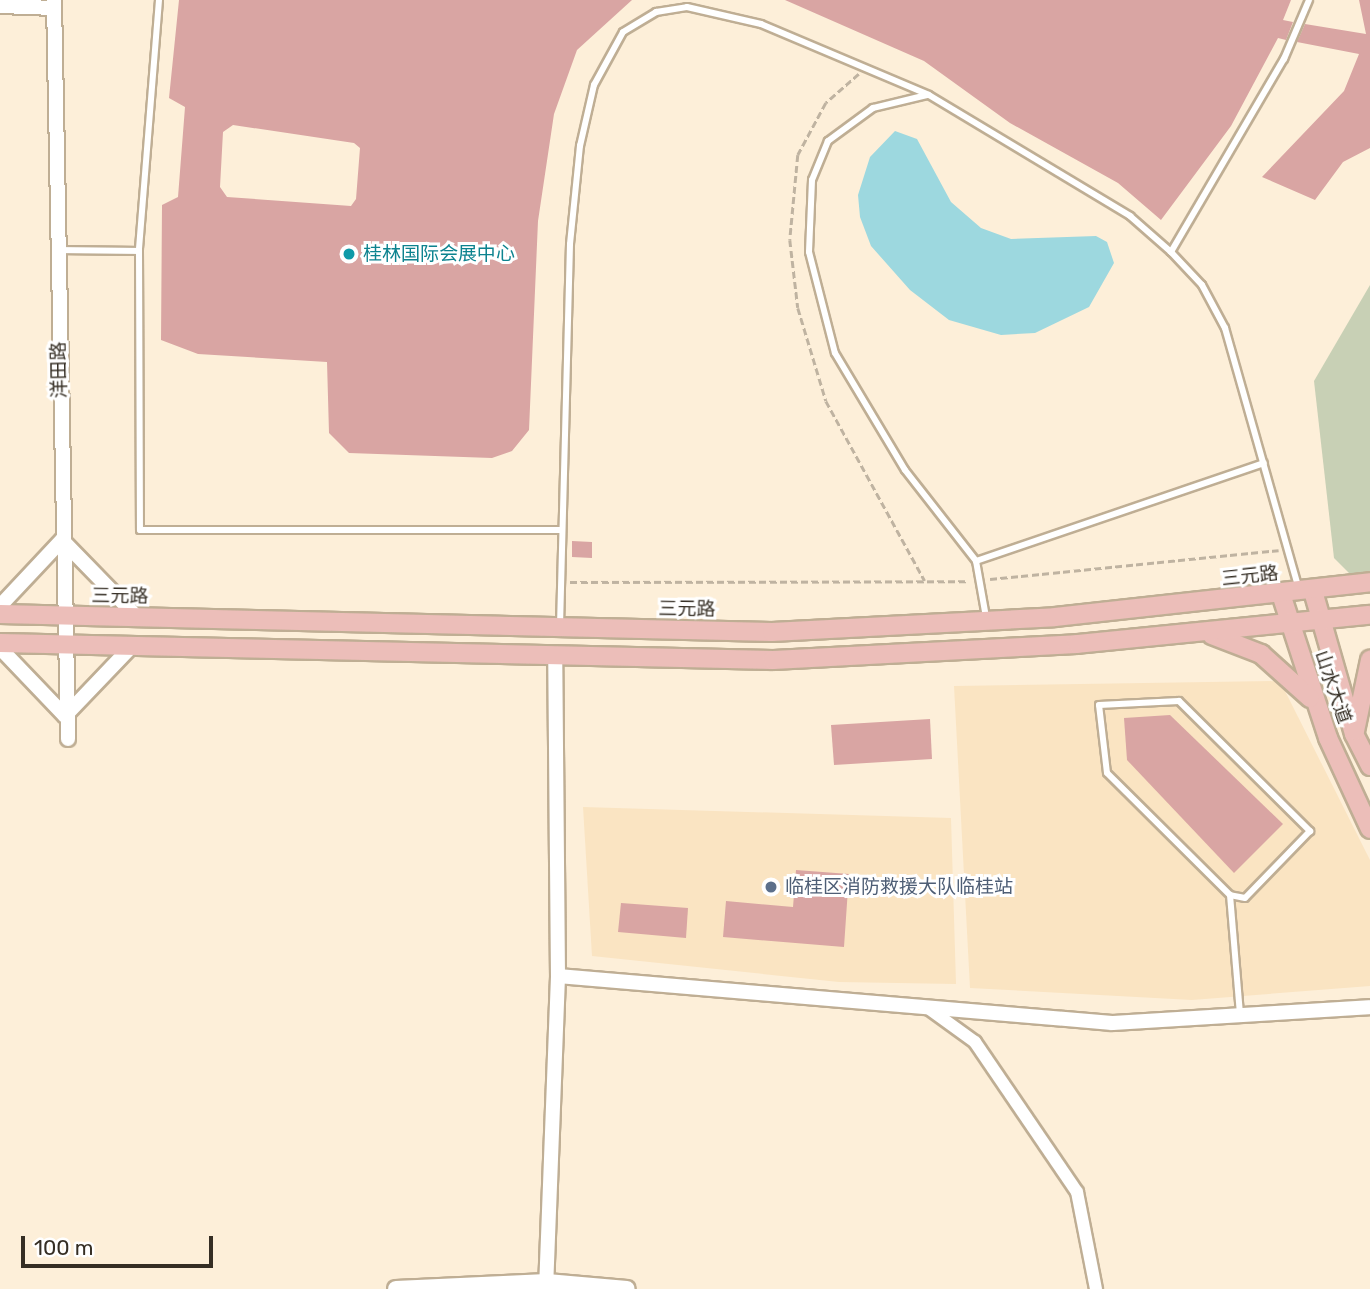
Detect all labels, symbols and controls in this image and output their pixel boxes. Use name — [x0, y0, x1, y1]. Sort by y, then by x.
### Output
place label: 桂林国际会展中心 — [363, 243, 515, 265]
marker: 桂林国际会展中心 — [341, 246, 357, 262]
street label: 洋田路 — [47, 341, 71, 399]
street label: 三元路 — [1220, 562, 1280, 590]
street label: 三元路 — [91, 584, 149, 608]
street label: 三元路 — [658, 597, 716, 621]
street label: 山水大道 — [1310, 647, 1356, 727]
place label: 临桂区消防救援大队临桂站 — [785, 876, 1013, 898]
marker: 临桂区消防救援大队临桂站 — [763, 879, 779, 895]
scale bar — [24, 1222, 217, 1266]
text: 100 m — [34, 1235, 93, 1260]

